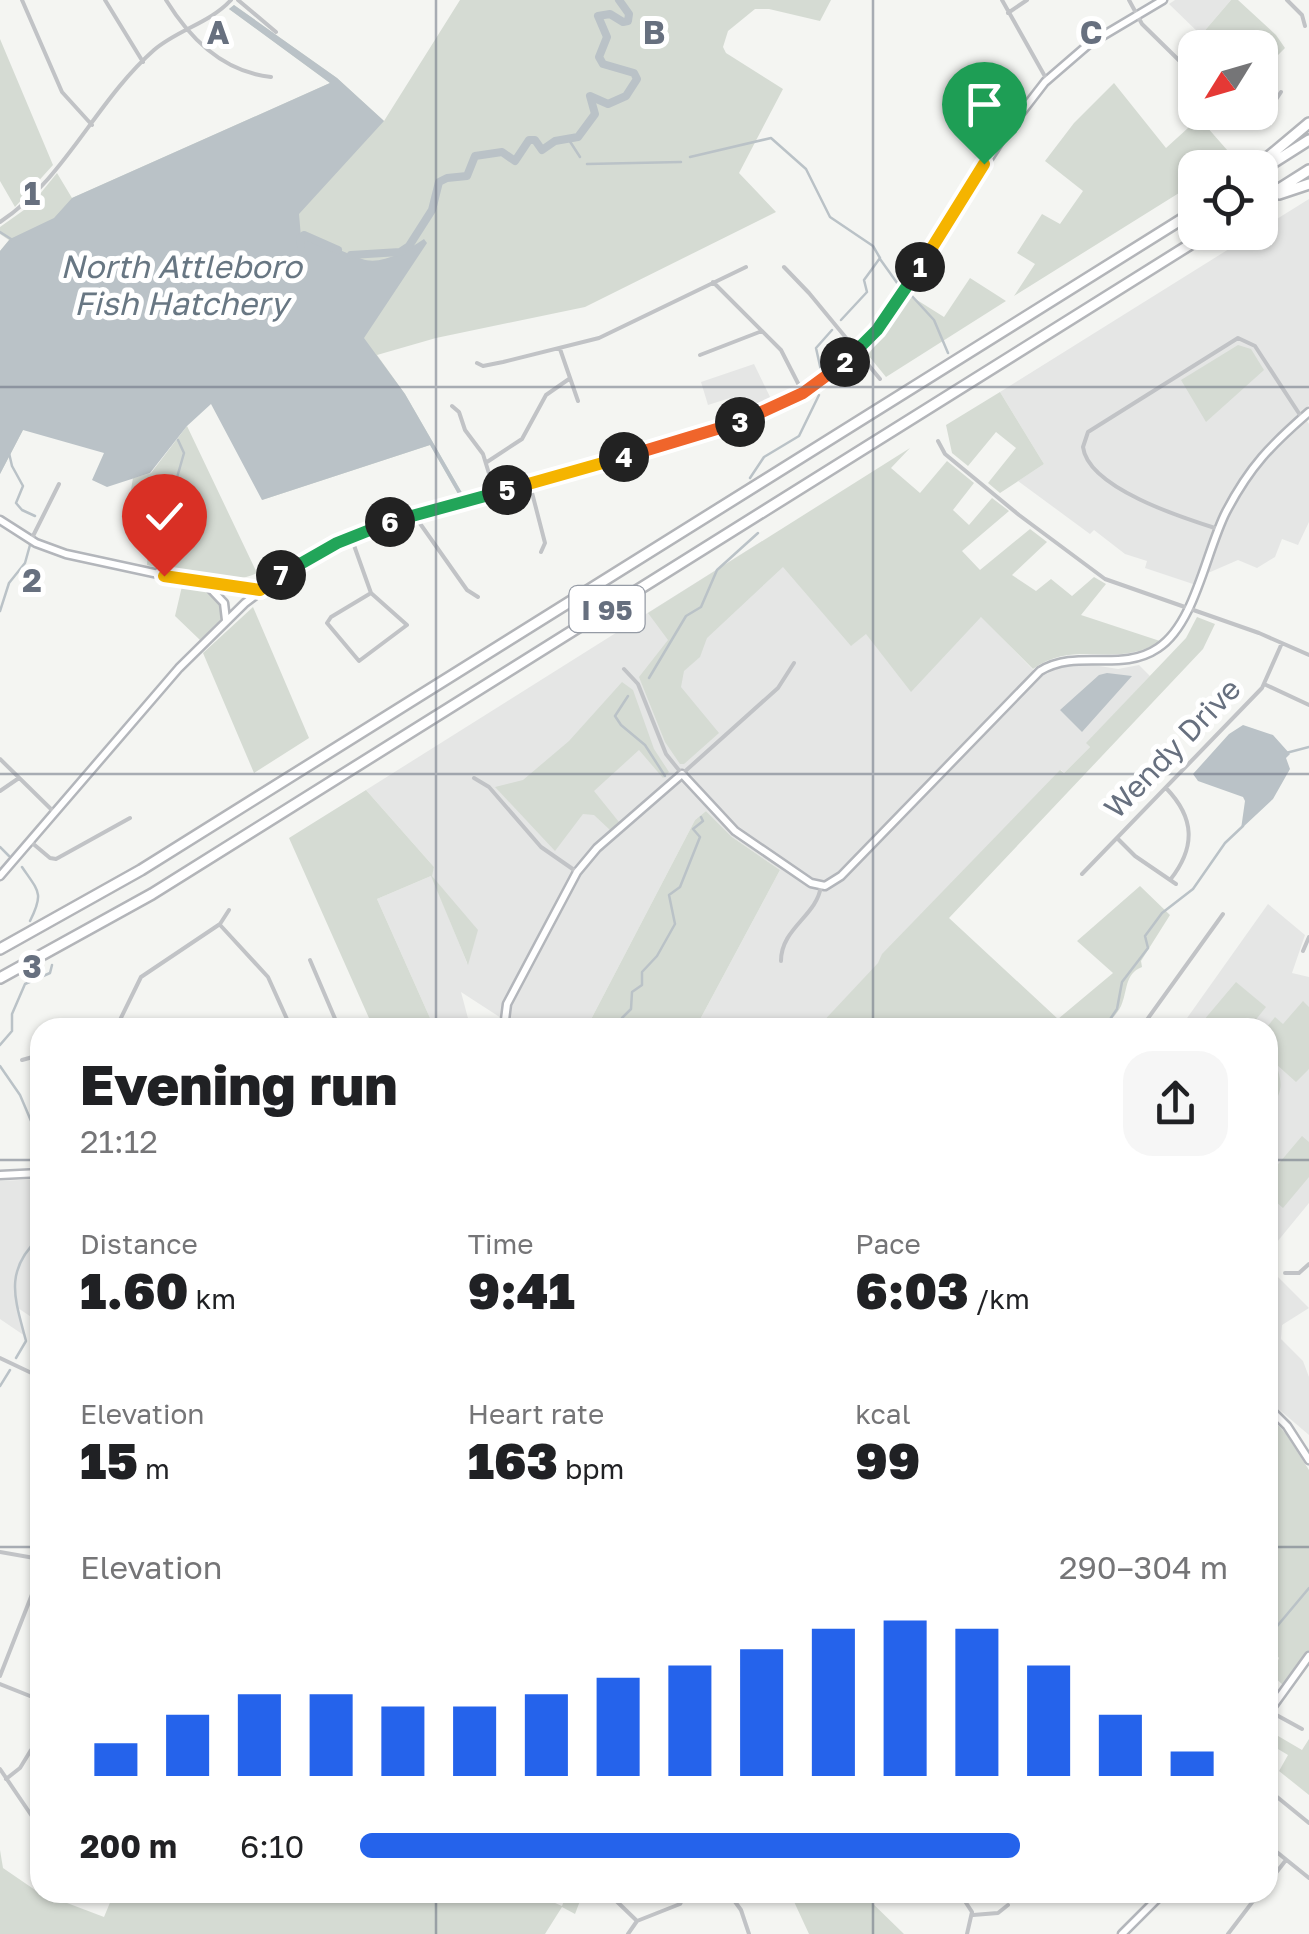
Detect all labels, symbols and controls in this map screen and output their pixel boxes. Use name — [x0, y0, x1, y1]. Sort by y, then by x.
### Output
text: A — [207, 13, 230, 51]
text: B — [643, 13, 665, 51]
text: C — [1080, 13, 1102, 51]
north arrow — [1178, 30, 1278, 130]
map controls — [1178, 30, 1278, 250]
pin — [942, 62, 1027, 165]
icon: arrive — [957, 77, 1012, 132]
button: locate — [1178, 150, 1278, 250]
text: 1 — [24, 174, 40, 212]
pin: 1 — [895, 242, 945, 292]
water label: North Attleboro Fish Hatchery — [60, 247, 303, 322]
text: 1 — [913, 250, 927, 283]
pin: 2 — [820, 337, 870, 387]
text: 2 — [836, 345, 854, 378]
pin: 3 — [715, 397, 765, 447]
text: 3 — [731, 405, 749, 438]
pin: 4 — [599, 432, 649, 482]
text: 4 — [615, 440, 633, 473]
pin: 5 — [482, 465, 532, 515]
text: 5 — [498, 473, 516, 506]
pin — [122, 474, 207, 577]
icon: check — [137, 489, 192, 544]
pin: 6 — [365, 497, 415, 547]
text: 6 — [381, 505, 399, 538]
pin: 7 — [256, 550, 306, 600]
text: 7 — [273, 558, 289, 591]
text: 2 — [22, 561, 42, 599]
road number: I 95 — [570, 586, 644, 632]
street label: Wendy Drive — [1096, 671, 1248, 825]
text: 3 — [22, 947, 42, 985]
text: Evening run — [80, 1051, 398, 1117]
button: share — [1123, 1051, 1228, 1156]
text: 21:12 — [80, 1122, 158, 1160]
text: Distance — [80, 1227, 198, 1260]
text: Time — [468, 1227, 534, 1260]
text: Pace — [855, 1227, 921, 1260]
text: 1.60 — [80, 1260, 188, 1320]
text: 9:41 — [468, 1260, 575, 1320]
text: 6:03 — [855, 1260, 969, 1320]
text: km — [188, 1282, 236, 1315]
text: /km — [969, 1282, 1030, 1315]
text: Elevation — [80, 1397, 205, 1430]
text: Heart rate — [468, 1397, 604, 1430]
text: kcal — [855, 1397, 911, 1430]
text: 15 — [80, 1430, 138, 1490]
text: 163 — [468, 1430, 558, 1490]
text: 99 — [855, 1430, 920, 1490]
text: m — [138, 1452, 170, 1485]
text: bpm — [558, 1452, 624, 1485]
text: Elevation — [80, 1548, 222, 1586]
text: 290–304 m — [1059, 1548, 1228, 1586]
text: 200 m — [80, 1827, 177, 1865]
text: 6:10 — [240, 1827, 304, 1865]

